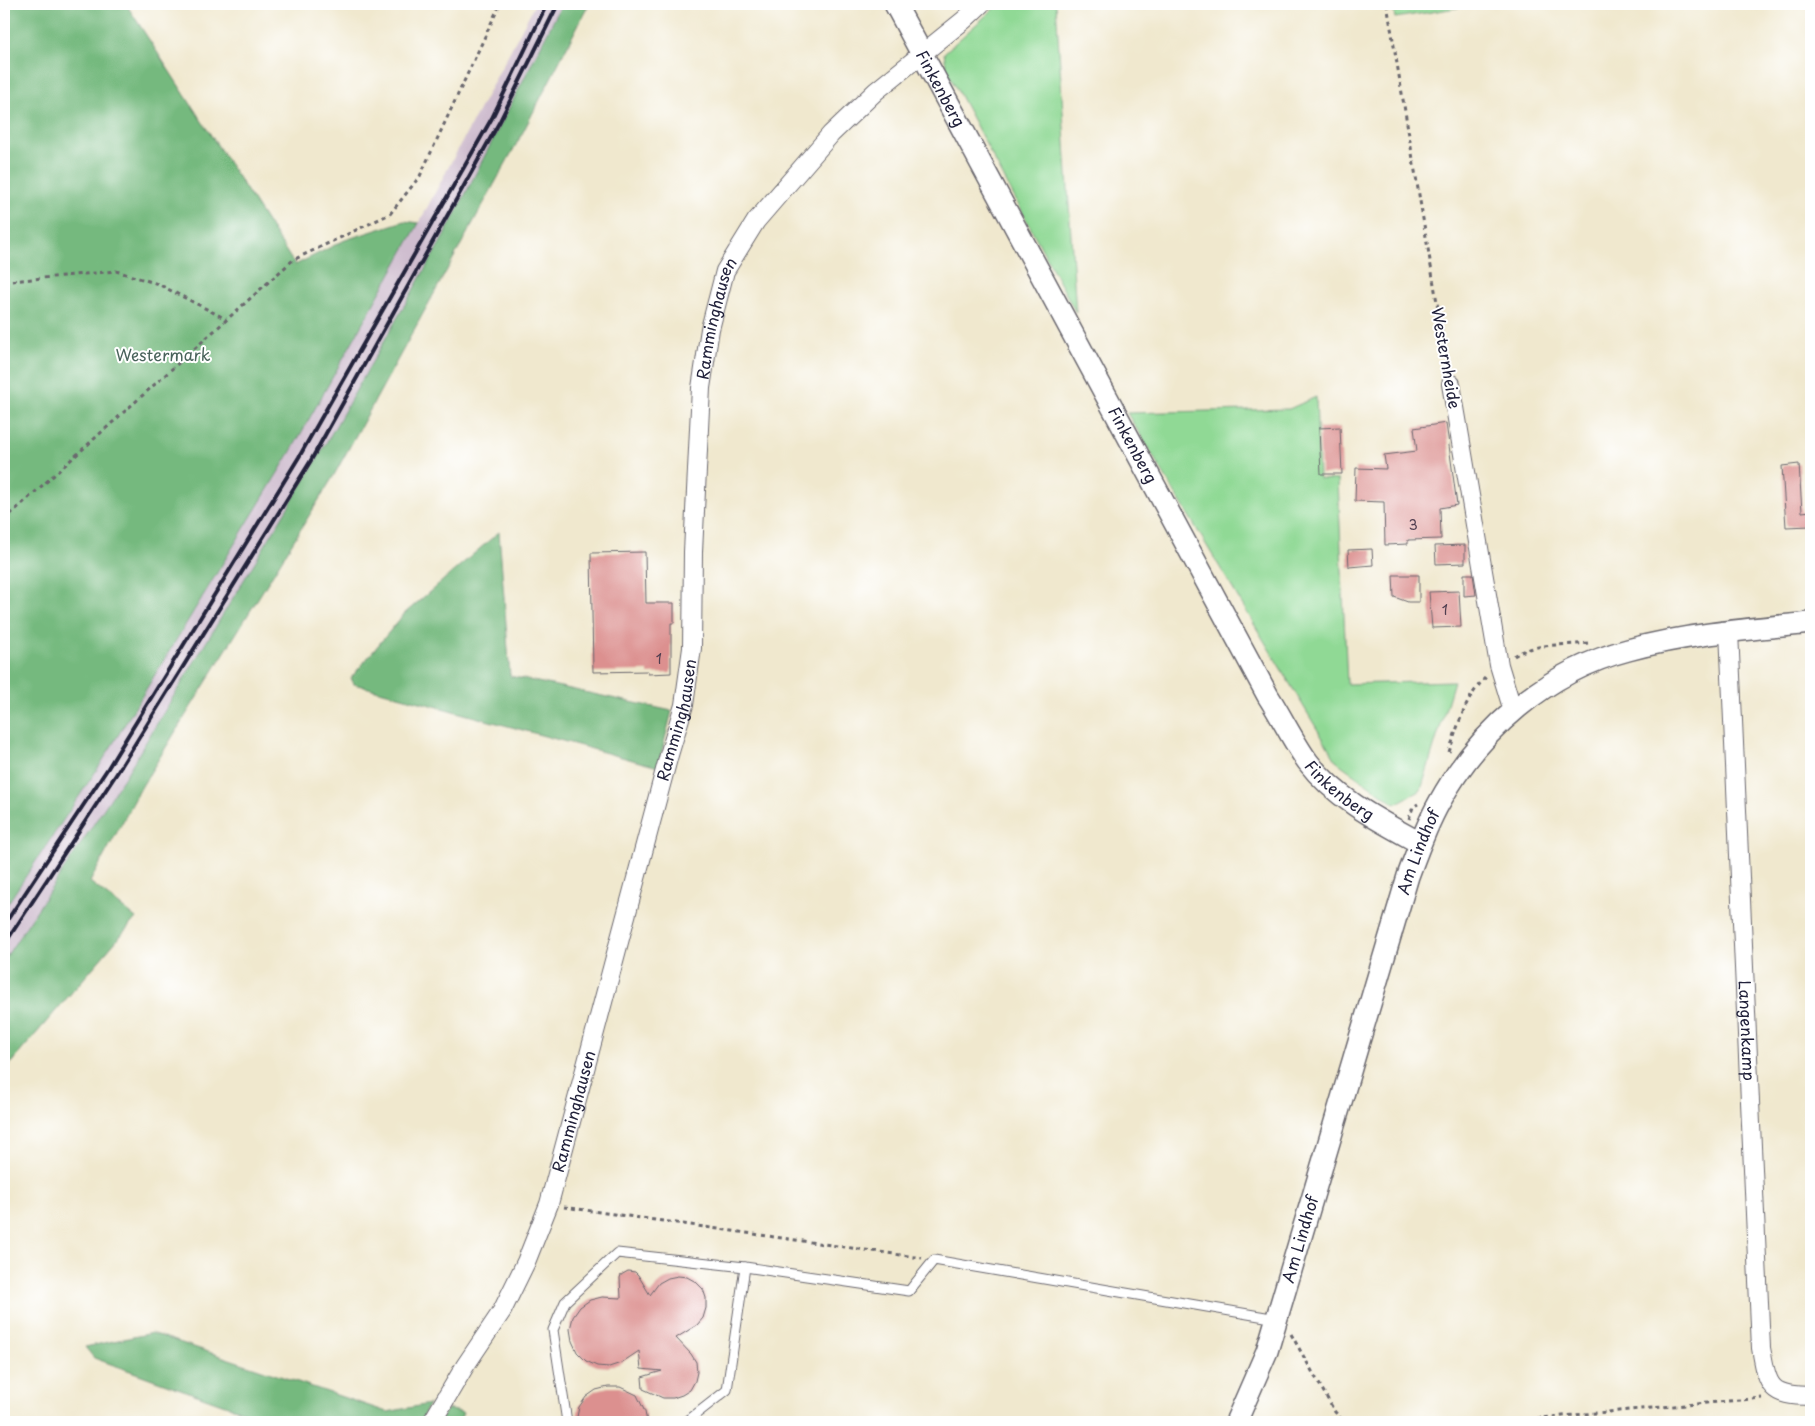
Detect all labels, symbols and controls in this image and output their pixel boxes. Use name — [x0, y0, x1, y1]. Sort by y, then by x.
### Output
street label: Finkenberg — [911, 45, 972, 131]
street label: Ramminghausen — [689, 252, 742, 381]
street label: Westernheide — [1426, 305, 1468, 410]
park label: Westermark — [116, 342, 211, 366]
street label: Finkenberg — [1103, 402, 1164, 487]
house number: 3 — [1408, 514, 1418, 535]
house number: 1 — [1442, 599, 1448, 620]
house number: 1 — [656, 648, 662, 669]
street label: Ramminghausen — [650, 657, 701, 784]
street label: Finkenberg — [1300, 754, 1379, 826]
street label: Am Lindhof — [1390, 803, 1446, 897]
street label: Langenkamp — [1734, 980, 1762, 1082]
street label: Ramminghausen — [545, 1048, 601, 1175]
street label: Am Lindhof — [1275, 1191, 1324, 1286]

